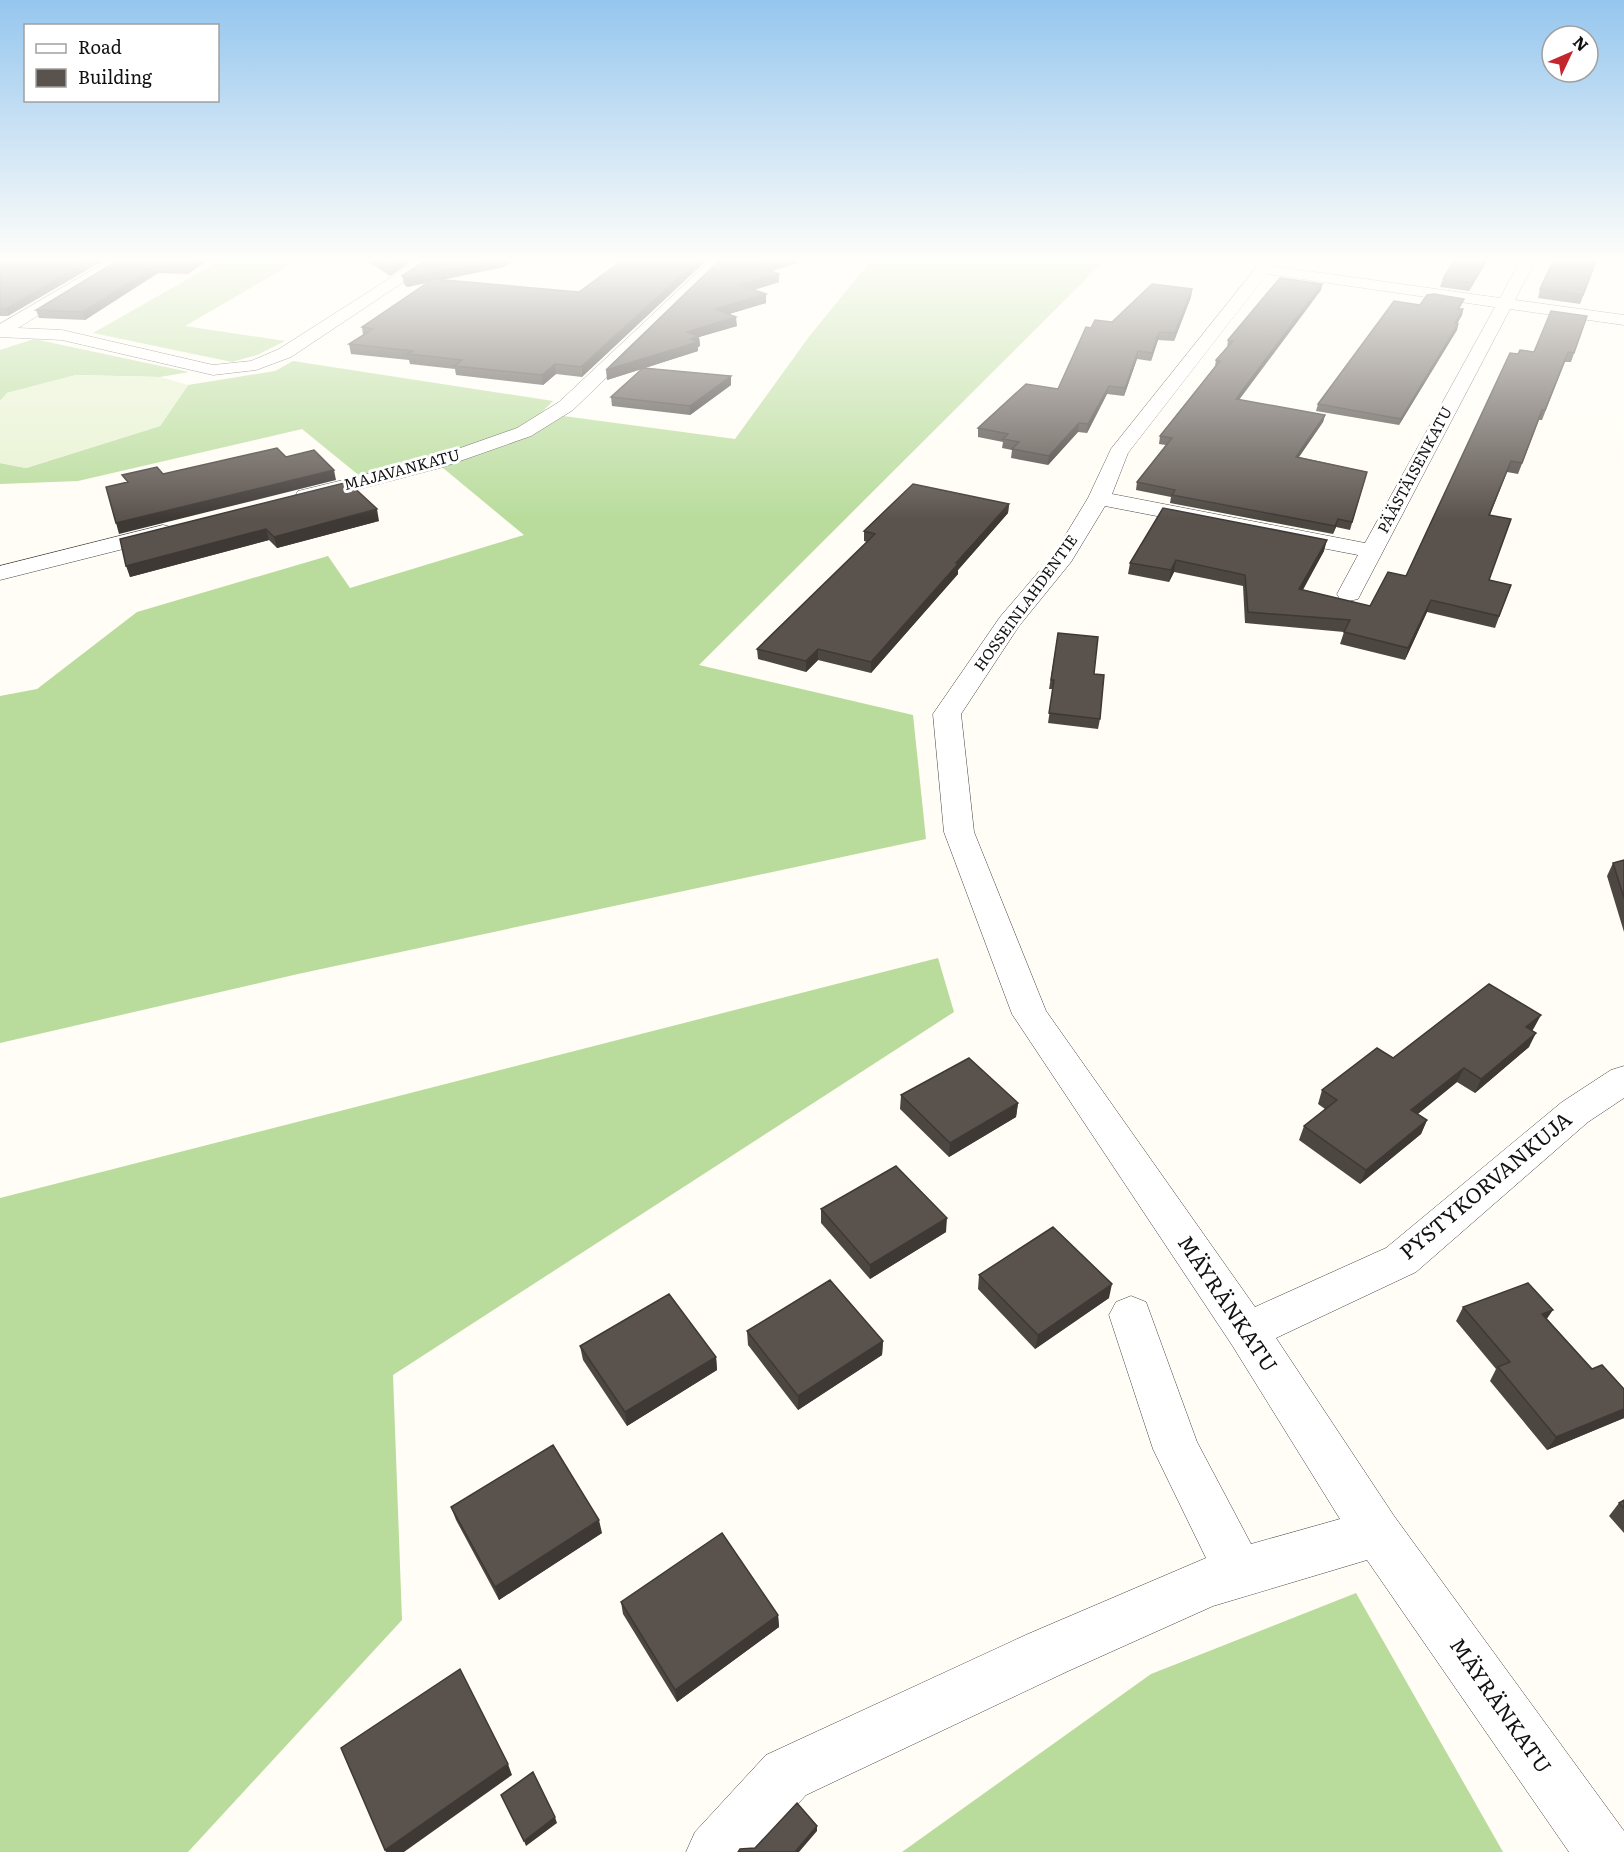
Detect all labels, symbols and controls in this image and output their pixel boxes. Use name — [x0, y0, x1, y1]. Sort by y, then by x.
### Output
legend — [24, 24, 219, 102]
north arrow — [1540, 24, 1600, 84]
text: N — [1568, 30, 1595, 56]
text: Road — [78, 33, 122, 60]
text: Building — [78, 63, 153, 90]
street label: PÄÄSTÄISENKATU — [1370, 402, 1457, 537]
street label: MAJAVANKATU — [341, 442, 462, 495]
street label: HOSSEINLAHDENTIE — [967, 529, 1082, 675]
street label: PYSTYKORVANKUJA — [1392, 1102, 1578, 1265]
street label: MÄYRÄNKATU — [1172, 1228, 1286, 1377]
street label: MÄYRÄNKATU — [1444, 1631, 1560, 1779]

